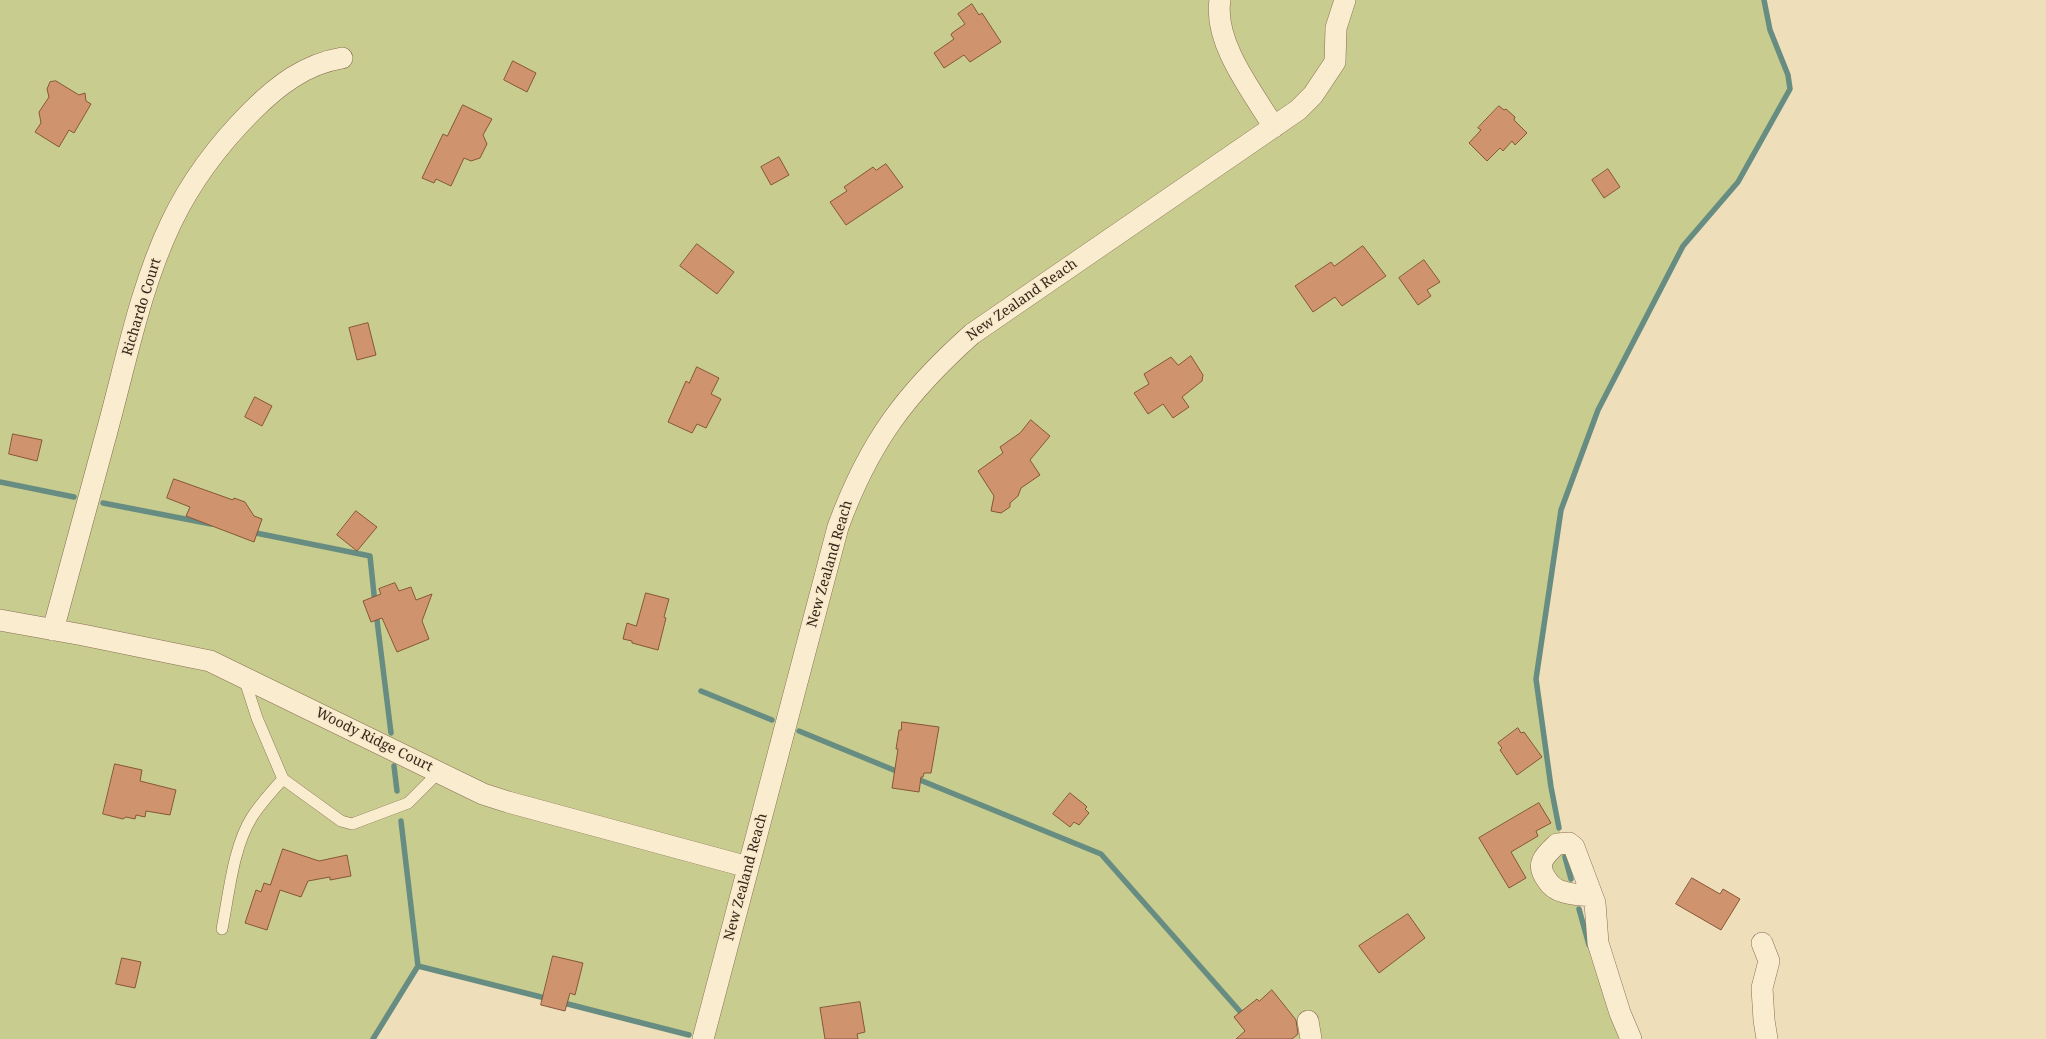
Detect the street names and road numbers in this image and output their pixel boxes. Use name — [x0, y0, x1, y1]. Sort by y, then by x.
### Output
street label: New Zealand Reach — [963, 255, 1081, 345]
street label: Richardo Court — [119, 256, 165, 358]
street label: New Zealand Reach — [804, 499, 856, 629]
street label: Woody Ridge Court — [313, 704, 435, 776]
street label: New Zealand Reach — [721, 811, 771, 943]

